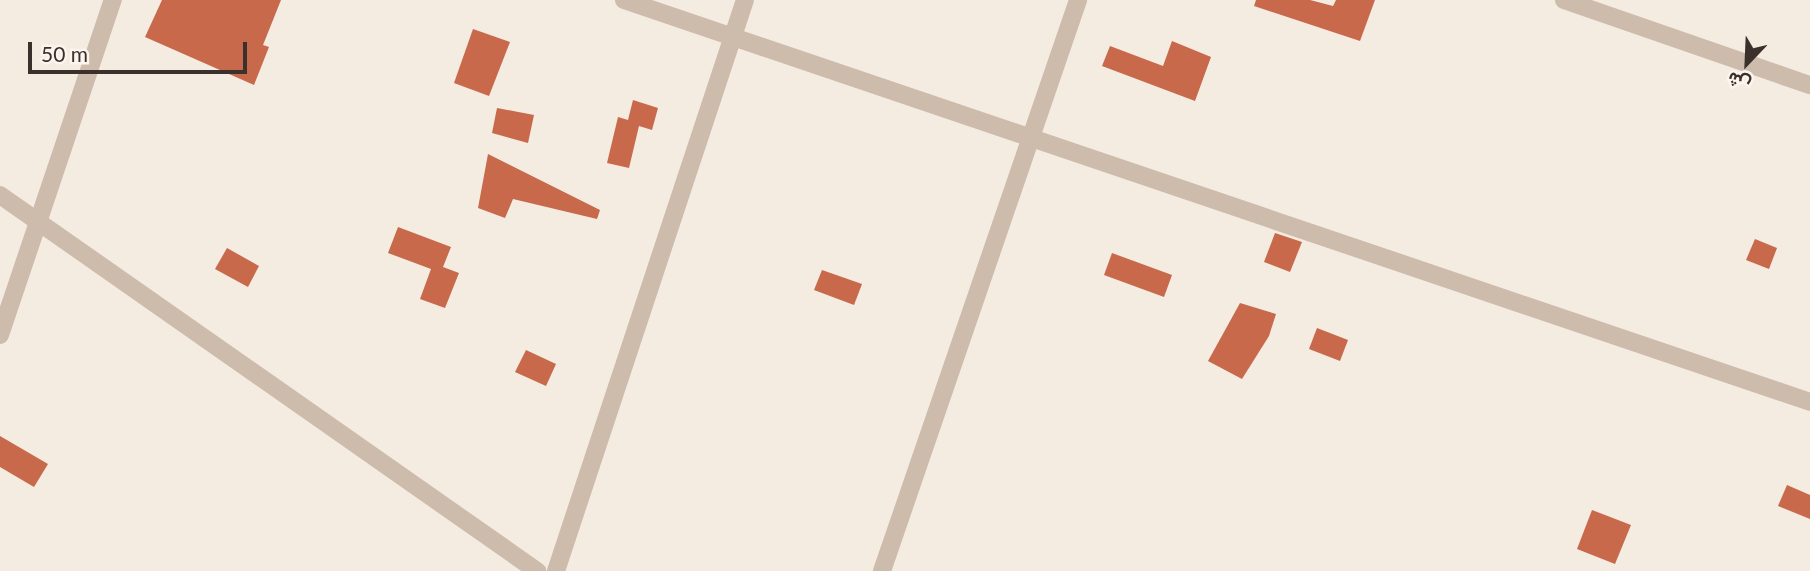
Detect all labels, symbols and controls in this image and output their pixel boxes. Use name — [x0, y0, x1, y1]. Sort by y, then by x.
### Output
scale bar — [32, 28, 250, 72]
north arrow — [1712, 28, 1782, 98]
text: 50 m — [41, 41, 88, 66]
text: ش — [1724, 68, 1754, 98]

